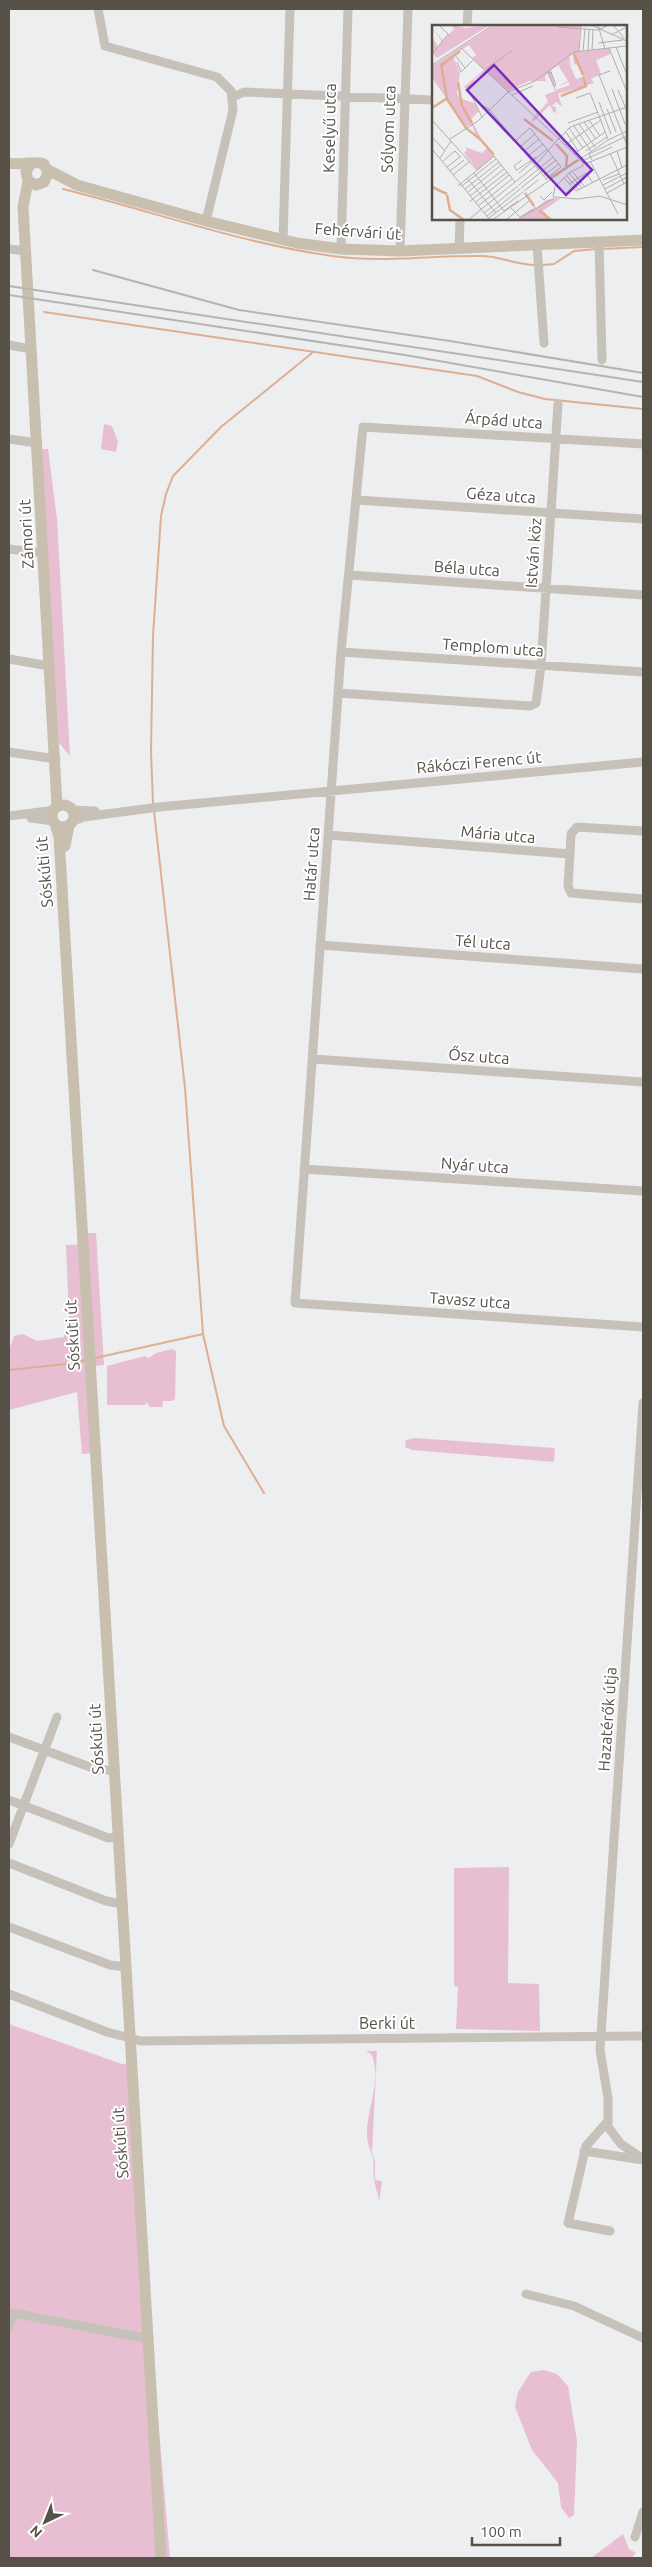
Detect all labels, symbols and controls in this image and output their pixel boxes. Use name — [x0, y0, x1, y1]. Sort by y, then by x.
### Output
inset map — [432, 25, 627, 220]
street label: Keselyű utca — [319, 83, 339, 173]
street label: Sólyom utca — [377, 85, 399, 173]
street label: Fehérvári út — [314, 219, 403, 243]
street label: Árpád utca — [464, 406, 544, 432]
street label: Géza utca — [466, 484, 536, 506]
street label: Zámori út — [15, 498, 37, 569]
street label: István köz — [522, 517, 544, 589]
street label: Béla utca — [433, 557, 501, 579]
street label: Templom utca — [441, 634, 545, 660]
street label: Rákóczi Ferenc út — [416, 748, 543, 776]
street label: Mária utca — [460, 822, 536, 846]
street label: Határ utca — [299, 826, 323, 902]
street label: Sóskúti út — [32, 835, 56, 908]
street label: Tél utca — [455, 931, 511, 953]
street label: Ősz utca — [448, 1044, 510, 1067]
street label: Nyár utca — [440, 1154, 510, 1176]
street label: Tavasz utca — [429, 1288, 511, 1312]
street label: Sóskúti út — [61, 1298, 83, 1371]
street label: Hazatérők útja — [594, 1666, 620, 1772]
street label: Sóskúti út — [85, 1702, 107, 1775]
street label: Berki út — [359, 2014, 416, 2032]
street label: Sóskúti út — [108, 2106, 131, 2179]
north arrow — [20, 2497, 70, 2547]
scale bar — [472, 2514, 560, 2546]
text: N — [27, 2522, 45, 2541]
text: 100 m — [480, 2523, 522, 2540]

